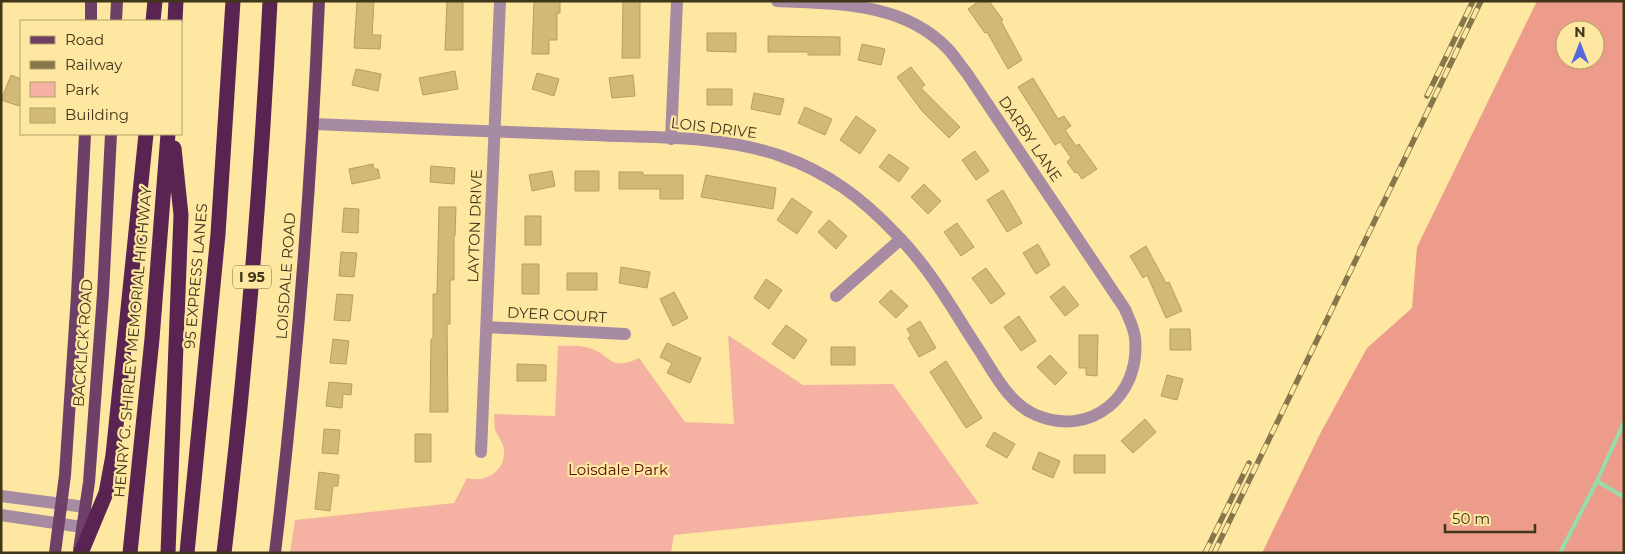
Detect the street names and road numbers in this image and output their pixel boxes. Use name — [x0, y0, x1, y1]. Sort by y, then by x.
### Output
street label: DARBY LANE — [995, 92, 1066, 185]
street label: LOIS DRIVE — [670, 113, 758, 142]
street label: LAYTON DRIVE — [463, 169, 486, 283]
street label: HENRY G. SHIRLEY MEMORIAL HIGHWAY — [109, 185, 156, 498]
street label: 95 EXPRESS LANES — [180, 202, 211, 349]
street label: LOISDALE ROAD — [272, 212, 299, 340]
road number: I 95 — [233, 266, 271, 288]
street label: BACKLICK ROAD — [69, 278, 96, 408]
street label: DYER COURT — [507, 302, 608, 327]

